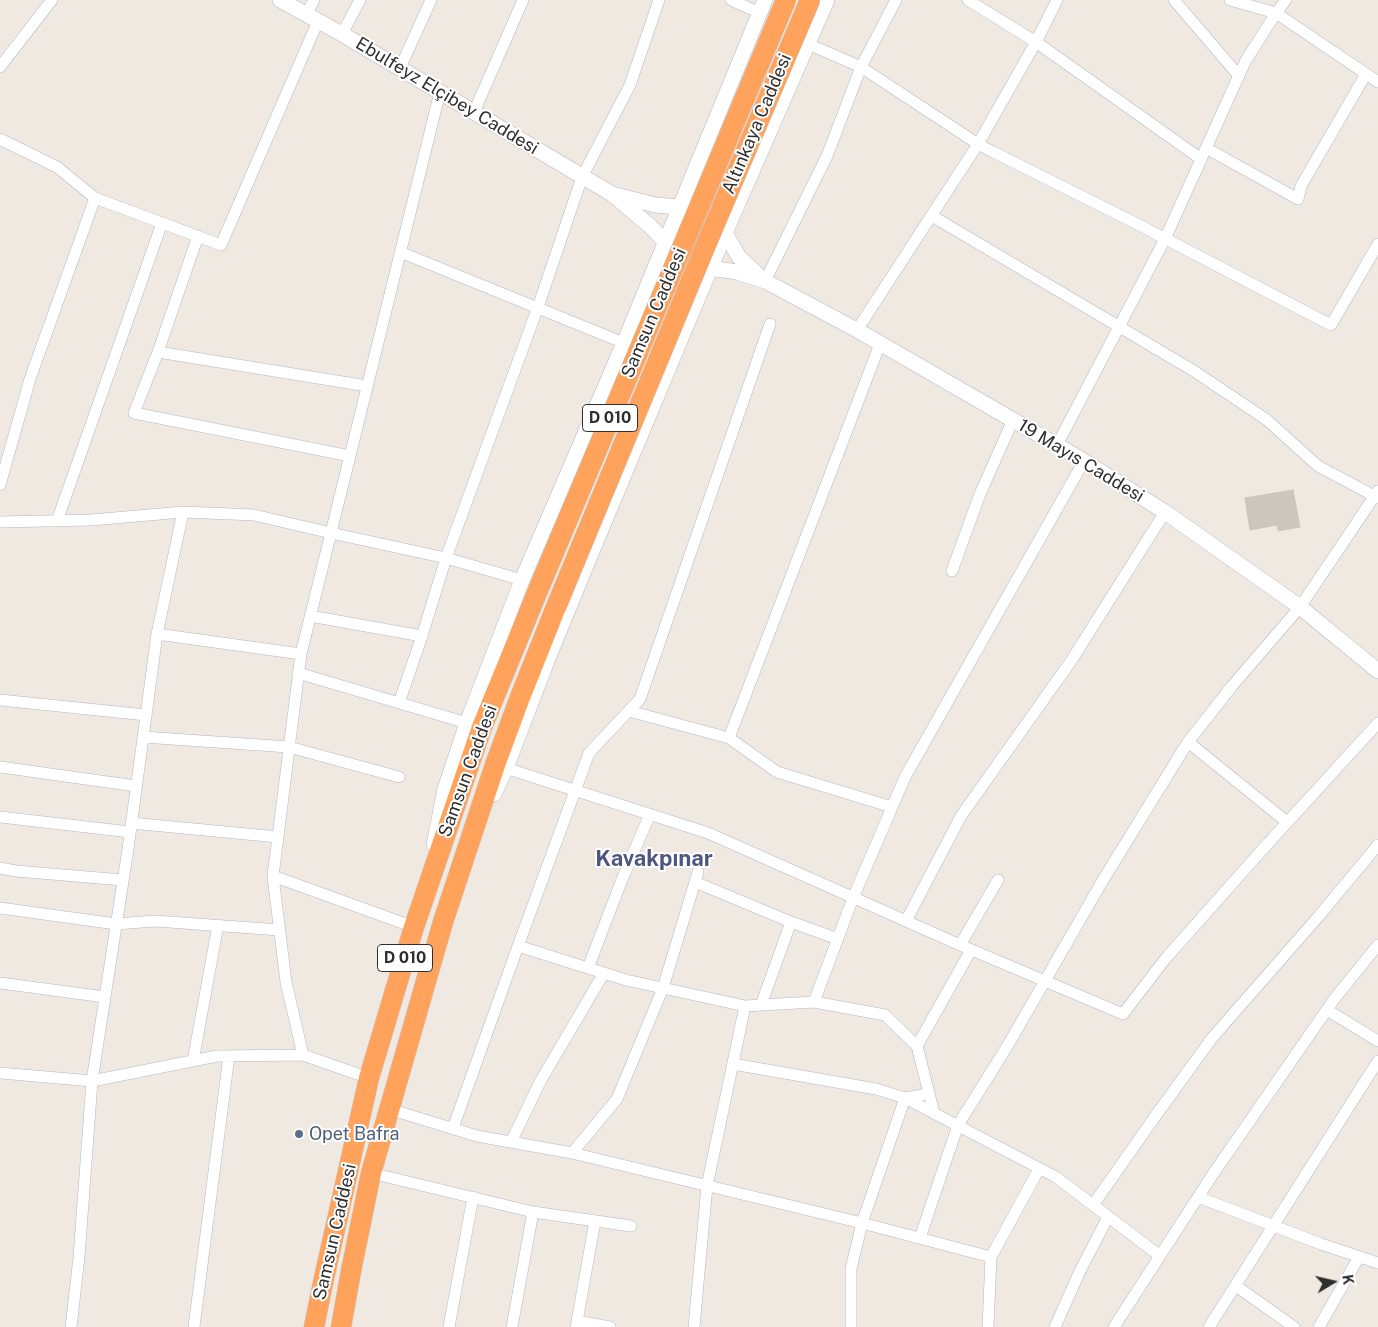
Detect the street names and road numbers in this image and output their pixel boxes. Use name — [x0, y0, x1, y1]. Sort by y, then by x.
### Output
street label: Ebulfeyz Elçibey Caddesi — [352, 33, 542, 159]
street label: Altınkaya Caddesi — [718, 51, 796, 197]
street label: Samsun Caddesi — [617, 245, 691, 381]
road number: D 010 — [582, 404, 638, 432]
street label: 19 Mayıs Caddesi — [1014, 415, 1148, 507]
street label: Samsun Caddesi — [434, 702, 502, 840]
road number: D 010 — [378, 944, 432, 971]
street label: Samsun Caddesi — [309, 1162, 361, 1302]

